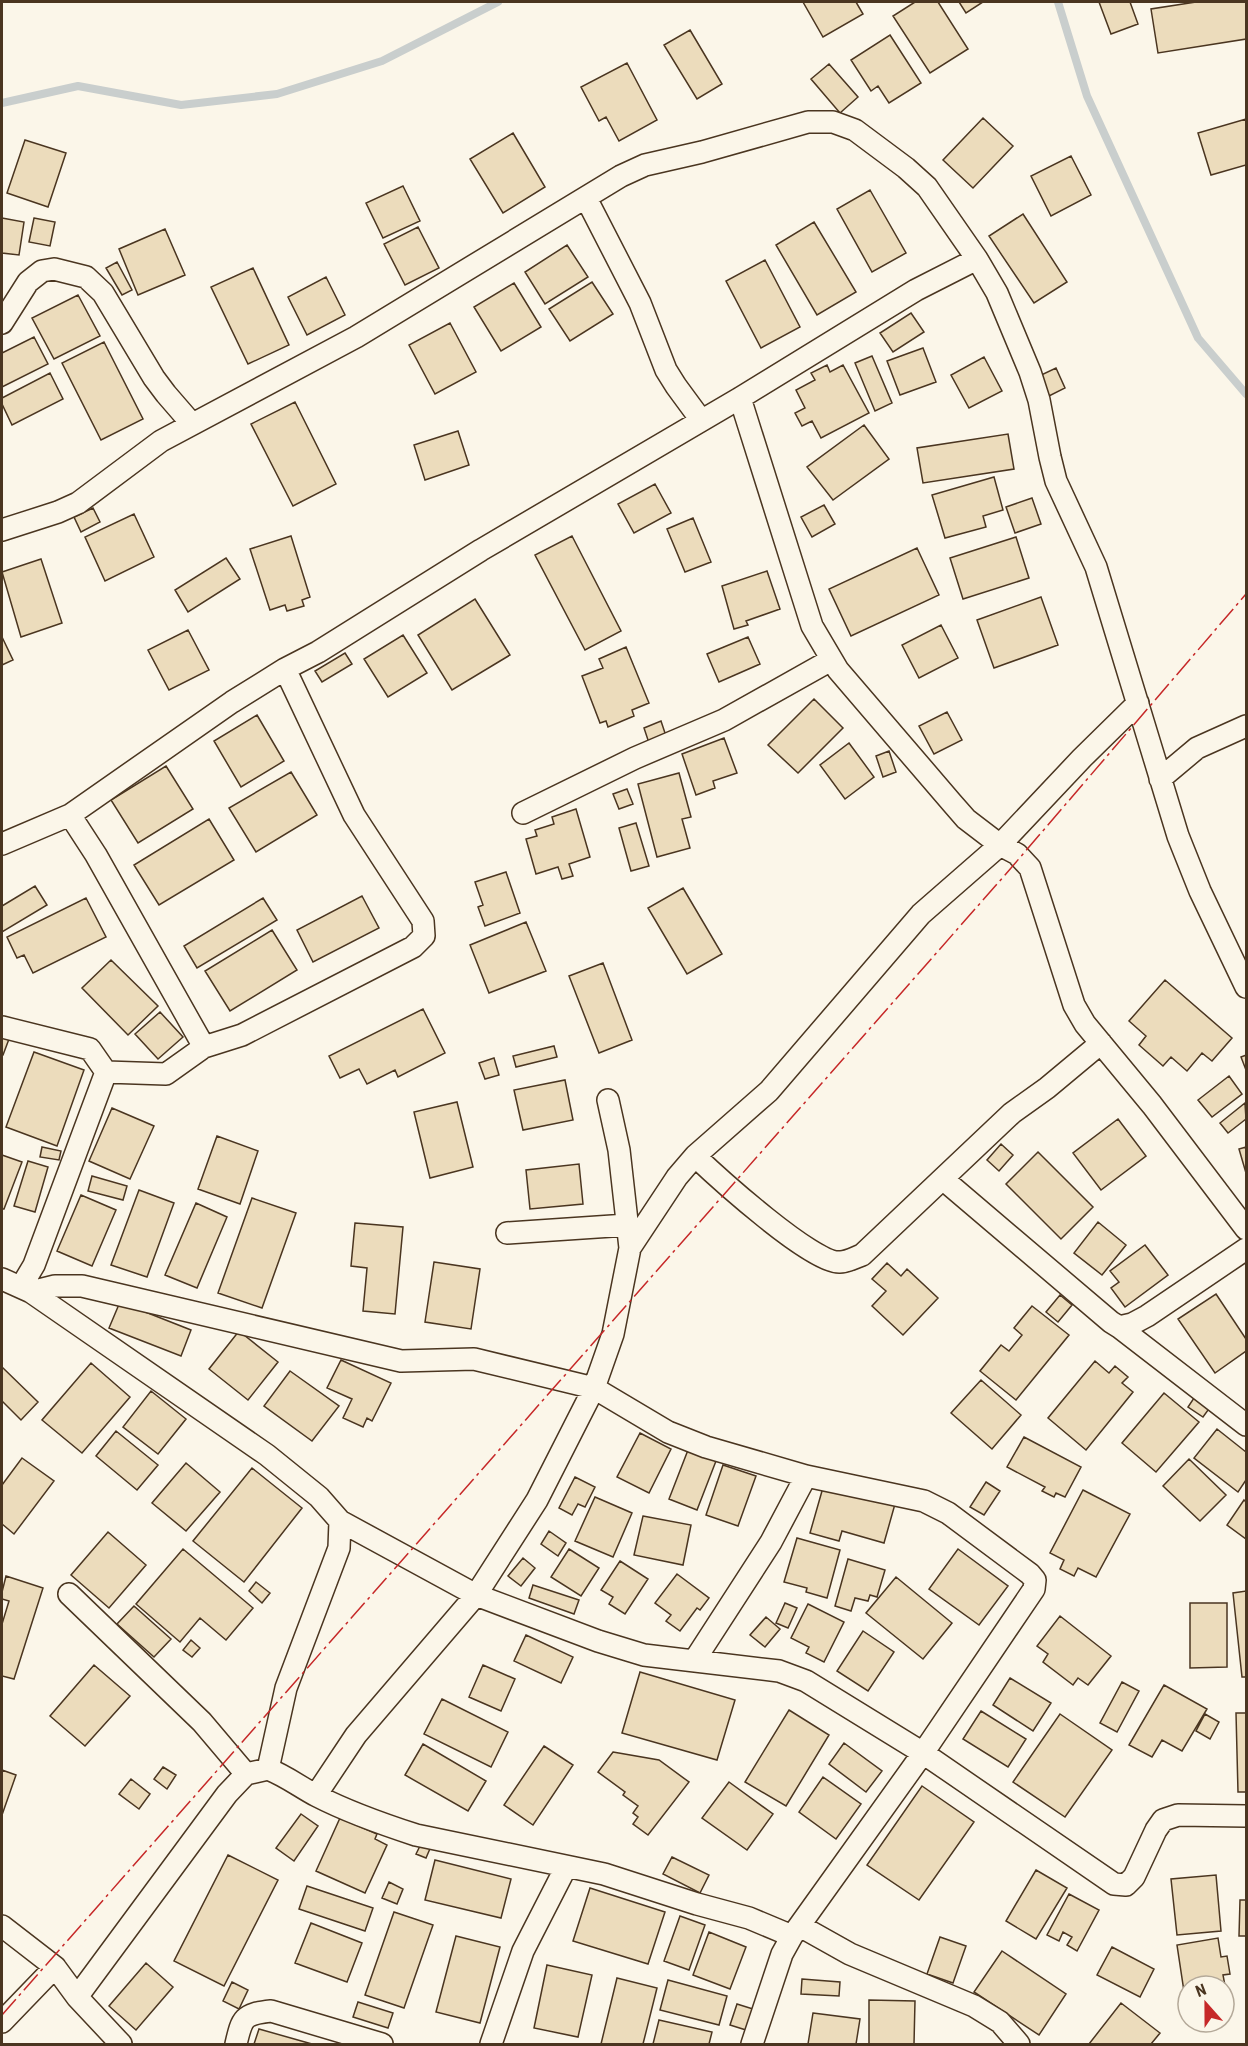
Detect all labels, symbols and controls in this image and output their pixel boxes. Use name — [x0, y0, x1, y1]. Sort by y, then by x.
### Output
north arrow — [1176, 1974, 1236, 2034]
text: N — [1193, 1980, 1209, 2001]

